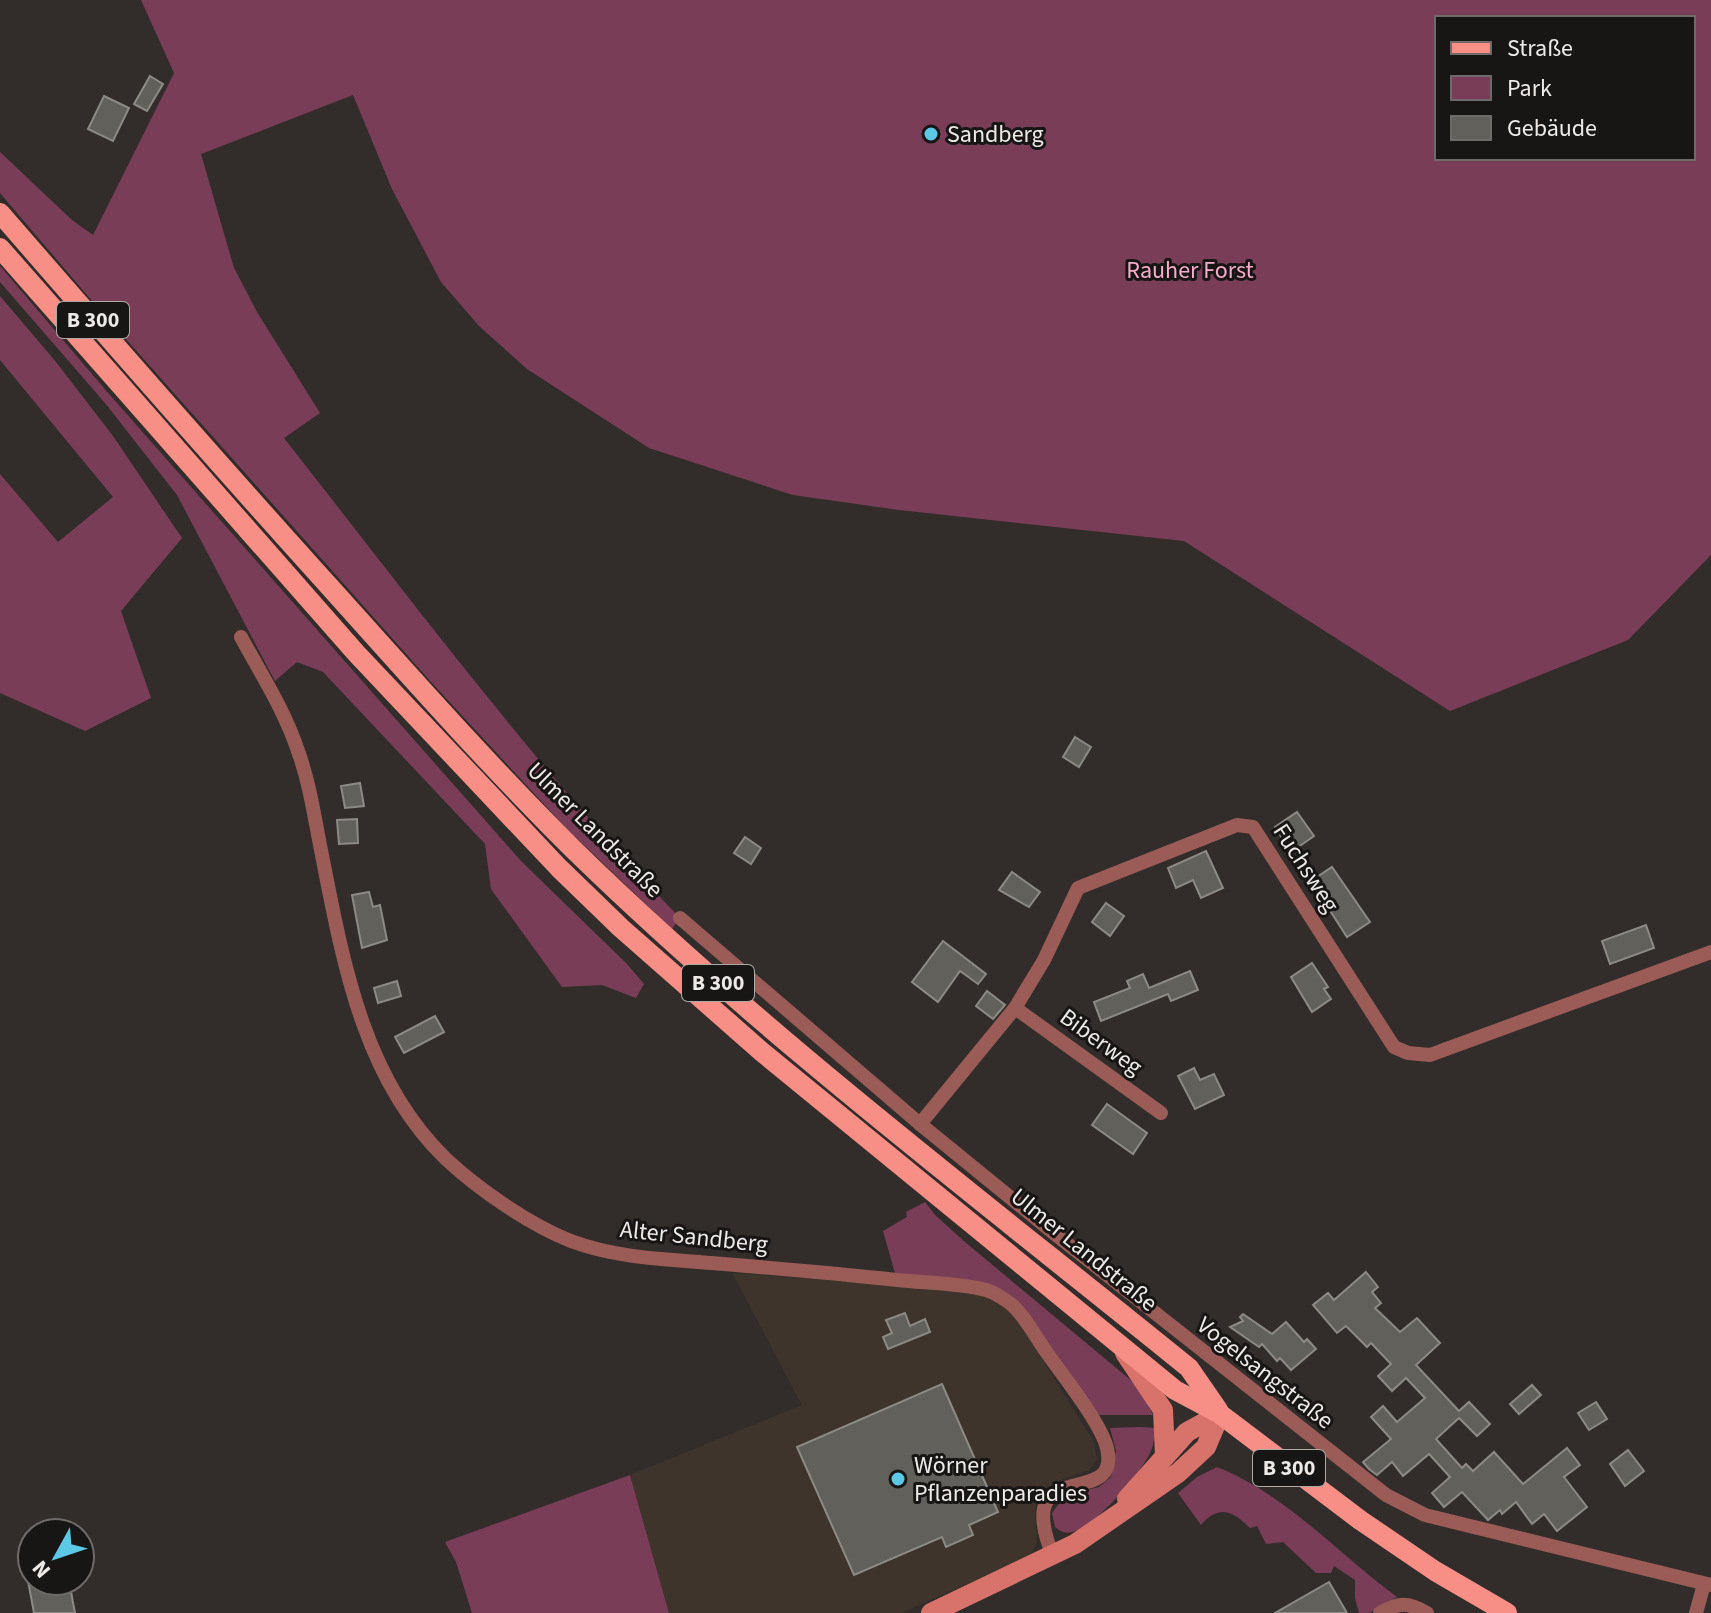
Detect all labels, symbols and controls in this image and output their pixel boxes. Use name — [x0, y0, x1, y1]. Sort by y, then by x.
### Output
legend — [1435, 16, 1695, 160]
text: Straße — [1507, 31, 1573, 66]
text: Park — [1507, 71, 1552, 106]
text: Gebäude — [1507, 111, 1597, 146]
place label: Sandberg — [947, 117, 1044, 152]
marker: Sandberg — [922, 125, 940, 143]
park label: Rauher Forst — [1126, 253, 1254, 288]
road number: B 300 — [57, 302, 129, 338]
street label: Ulmer Landstraße — [519, 754, 671, 906]
street label: Fuchsweg — [1264, 817, 1348, 919]
road number: B 300 — [682, 965, 754, 1001]
street label: Biberweg — [1052, 1000, 1150, 1084]
street label: Ulmer Landstraße — [1003, 1180, 1165, 1320]
street label: Alter Sandberg — [618, 1212, 770, 1262]
street label: Vogelsangstraße — [1189, 1308, 1341, 1438]
place label: Wörner Pflanzenparadies — [914, 1448, 1087, 1511]
road number: B 300 — [1253, 1450, 1325, 1486]
marker: Wörner Pflanzenparadies — [889, 1470, 907, 1488]
north arrow — [16, 1517, 96, 1597]
text: N — [24, 1553, 58, 1585]

